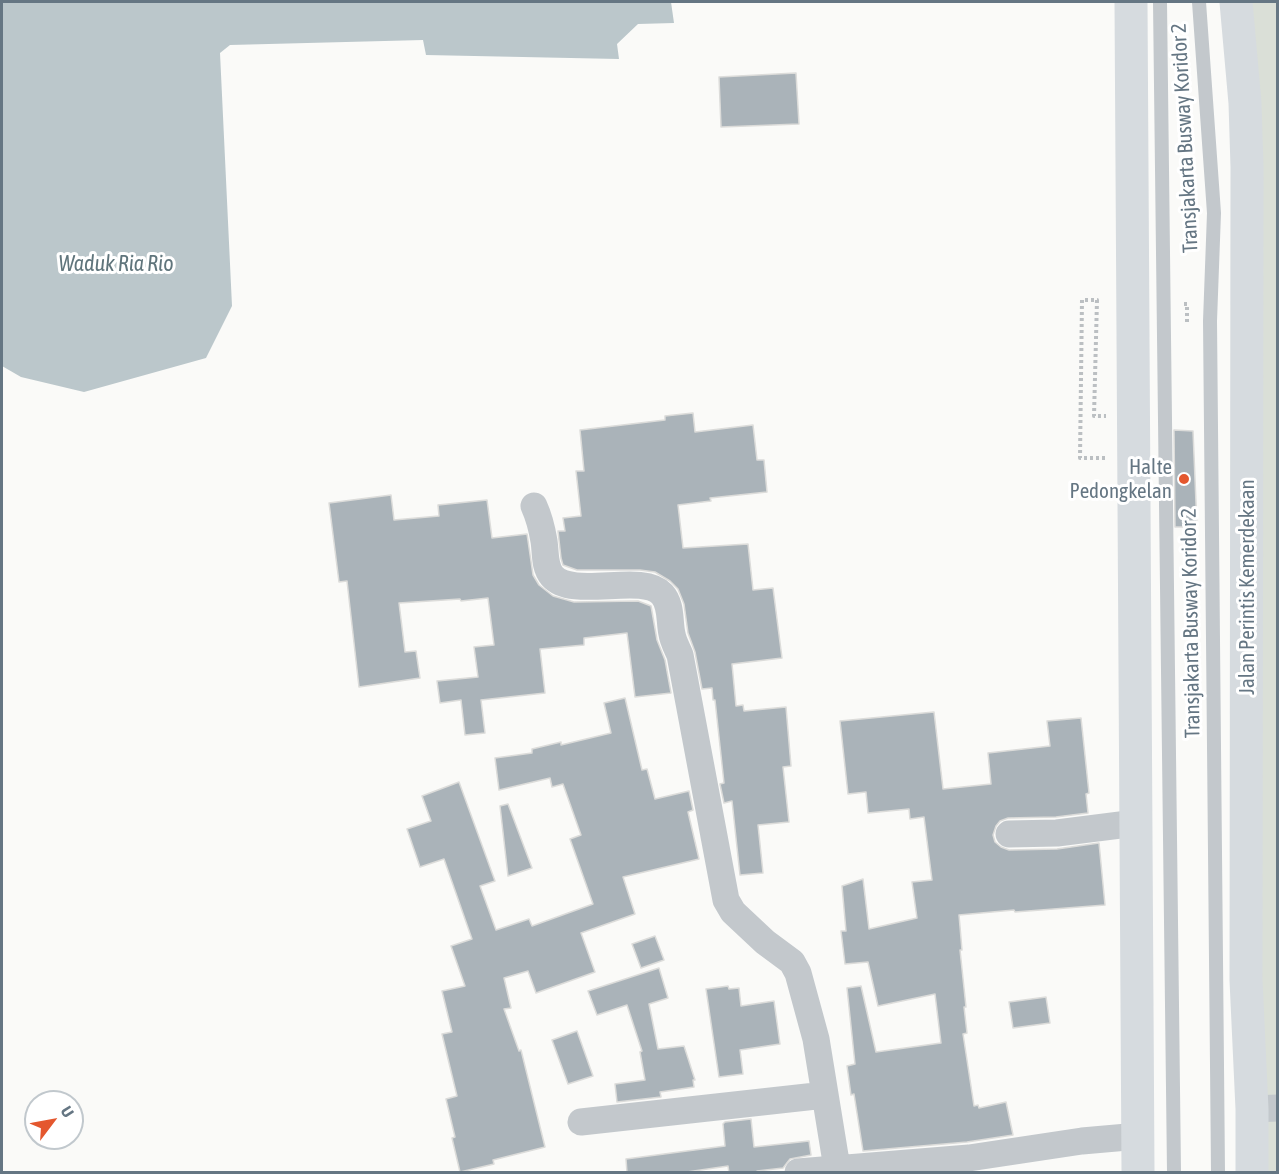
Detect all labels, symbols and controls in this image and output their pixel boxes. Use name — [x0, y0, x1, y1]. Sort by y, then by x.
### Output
street label: Transjakarta Busway Koridor 2 — [1166, 22, 1204, 254]
water label: Waduk Ria Rio — [59, 251, 173, 277]
place label: Halte Pedongkelan — [1070, 454, 1172, 504]
marker: Halte Pedongkelan — [1177, 472, 1191, 486]
street label: Jalan Perintis Kemerdekaan — [1234, 479, 1260, 695]
street label: Transjakarta Busway Koridor 2 — [1176, 508, 1206, 738]
north arrow — [24, 1090, 84, 1150]
text: U — [57, 1103, 78, 1120]

